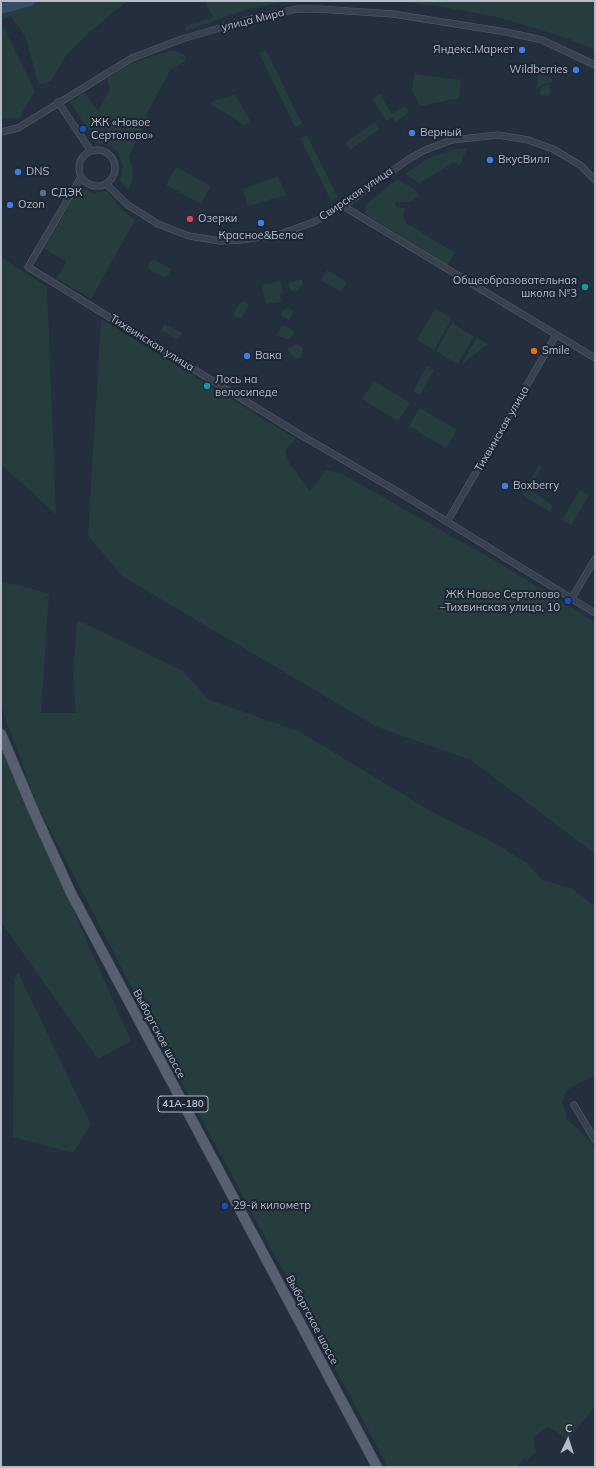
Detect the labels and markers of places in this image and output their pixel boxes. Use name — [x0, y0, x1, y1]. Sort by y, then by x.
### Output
place label: Яндекс.Маркет — [433, 43, 514, 57]
marker: Яндекс.Маркет — [517, 45, 527, 55]
place label: Wildberries — [509, 63, 568, 77]
marker: Wildberries — [571, 65, 581, 75]
place label: ЖК «Новое Сертолово» — [91, 116, 153, 142]
marker: ЖК «Новое Сертолово» — [78, 124, 88, 134]
place label: Верный — [420, 126, 462, 140]
marker: Верный — [407, 128, 417, 138]
place label: ВкусВилл — [498, 153, 550, 167]
marker: ВкусВилл — [485, 155, 495, 165]
place label: DNS — [26, 165, 49, 179]
marker: DNS — [13, 167, 23, 177]
place label: СДЭК — [51, 186, 82, 200]
marker: СДЭК — [38, 188, 48, 198]
place label: Ozon — [18, 198, 45, 212]
marker: Ozon — [5, 200, 15, 210]
place label: Озерки — [198, 212, 237, 226]
marker: Озерки — [185, 214, 195, 224]
marker: Красное&Белое — [256, 218, 266, 228]
place label: Красное&Белое — [218, 229, 304, 243]
place label: Общеобразовательная школа №3 — [453, 274, 577, 300]
marker: Общеобразовательная школа №3 — [580, 282, 590, 292]
place label: Smile — [542, 344, 570, 358]
marker: Smile — [529, 346, 539, 356]
place label: Вака — [255, 349, 282, 363]
marker: Вака — [242, 351, 252, 361]
place label: Лось на велосипеде — [215, 373, 278, 399]
marker: Лось на велосипеде — [202, 381, 212, 391]
place label: Boxberry — [513, 479, 559, 493]
marker: Boxberry — [500, 481, 510, 491]
place label: ЖК Новое Сертолово –Тихвинская улица, 10 — [440, 588, 560, 614]
marker: ЖК Новое Сертолово –Тихвинская улица, 10 — [563, 596, 573, 606]
place label: 29-й километр — [233, 1199, 311, 1213]
marker: 29-й километр — [220, 1201, 230, 1211]

